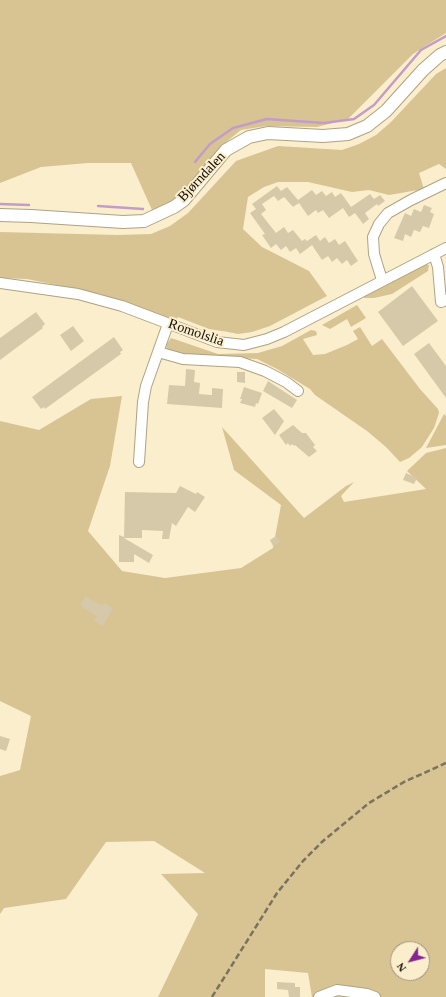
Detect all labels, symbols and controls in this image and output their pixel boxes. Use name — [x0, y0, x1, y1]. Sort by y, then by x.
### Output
street label: Bjørndalen — [175, 149, 229, 205]
street label: Romolslia — [166, 316, 226, 350]
north arrow — [390, 941, 430, 981]
text: N — [394, 961, 408, 974]

